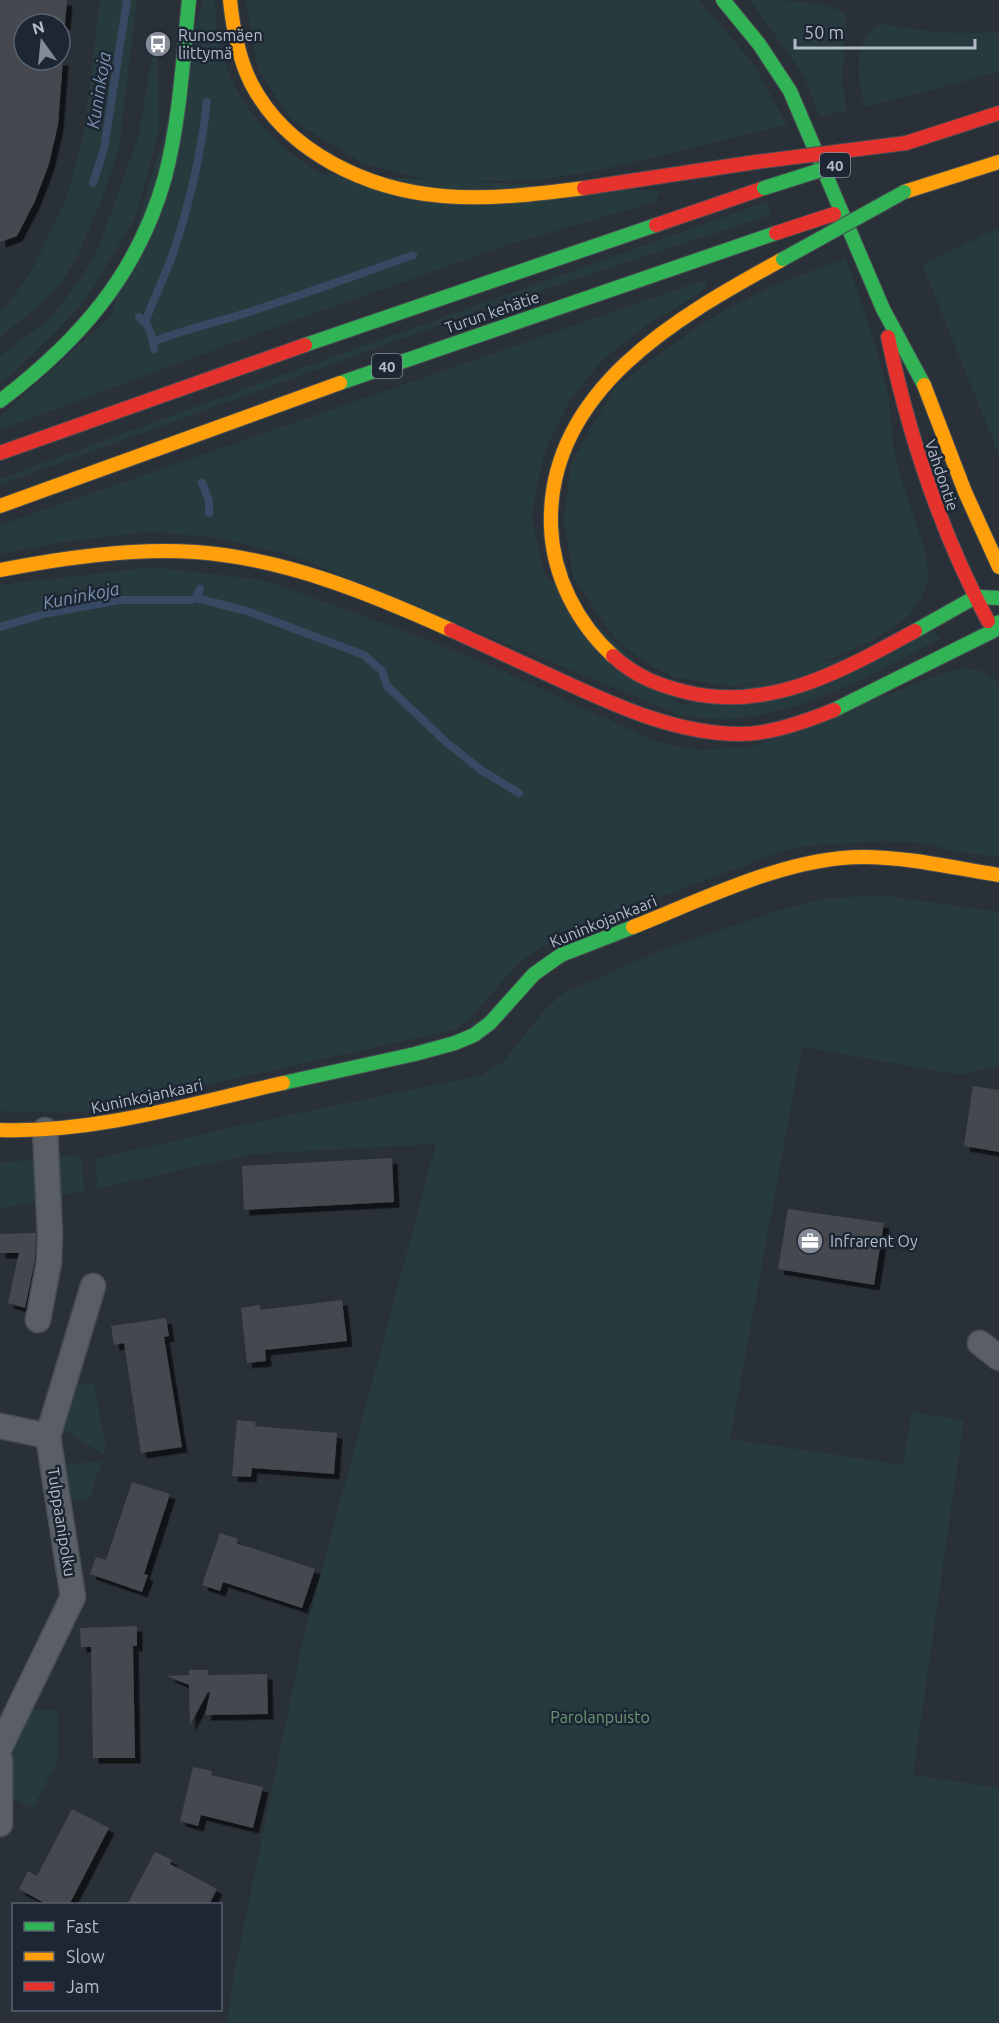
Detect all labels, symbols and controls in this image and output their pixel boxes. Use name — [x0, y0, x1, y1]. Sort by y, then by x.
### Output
north arrow — [12, 12, 72, 72]
scale bar — [795, 12, 975, 50]
text: N — [30, 17, 46, 38]
text: 50 m — [804, 22, 844, 42]
place label: Runosmäen liittymä — [178, 26, 263, 62]
bus stop icon: Runosmäen liittymä — [143, 29, 173, 59]
water label: Kuninkoja — [82, 50, 114, 130]
road number: 40 — [820, 153, 850, 177]
street label: Turun kehätie — [442, 287, 542, 337]
road number: 40 — [372, 354, 402, 378]
street label: Vahdontie — [921, 437, 963, 513]
water label: Kuninkoja — [41, 578, 121, 612]
street label: Kuninkojankaari — [547, 891, 659, 951]
street label: Kuninkojankaari — [89, 1075, 205, 1117]
office icon: Infrarent Oy — [795, 1226, 825, 1256]
place label: Infrarent Oy — [830, 1232, 918, 1250]
street label: Tulppaanipolku — [44, 1466, 80, 1578]
park label: Parolanpuisto — [550, 1708, 650, 1726]
legend — [12, 1903, 222, 2011]
text: Fast — [66, 1916, 99, 1936]
text: Slow — [66, 1946, 105, 1966]
text: Jam — [66, 1976, 100, 1996]

